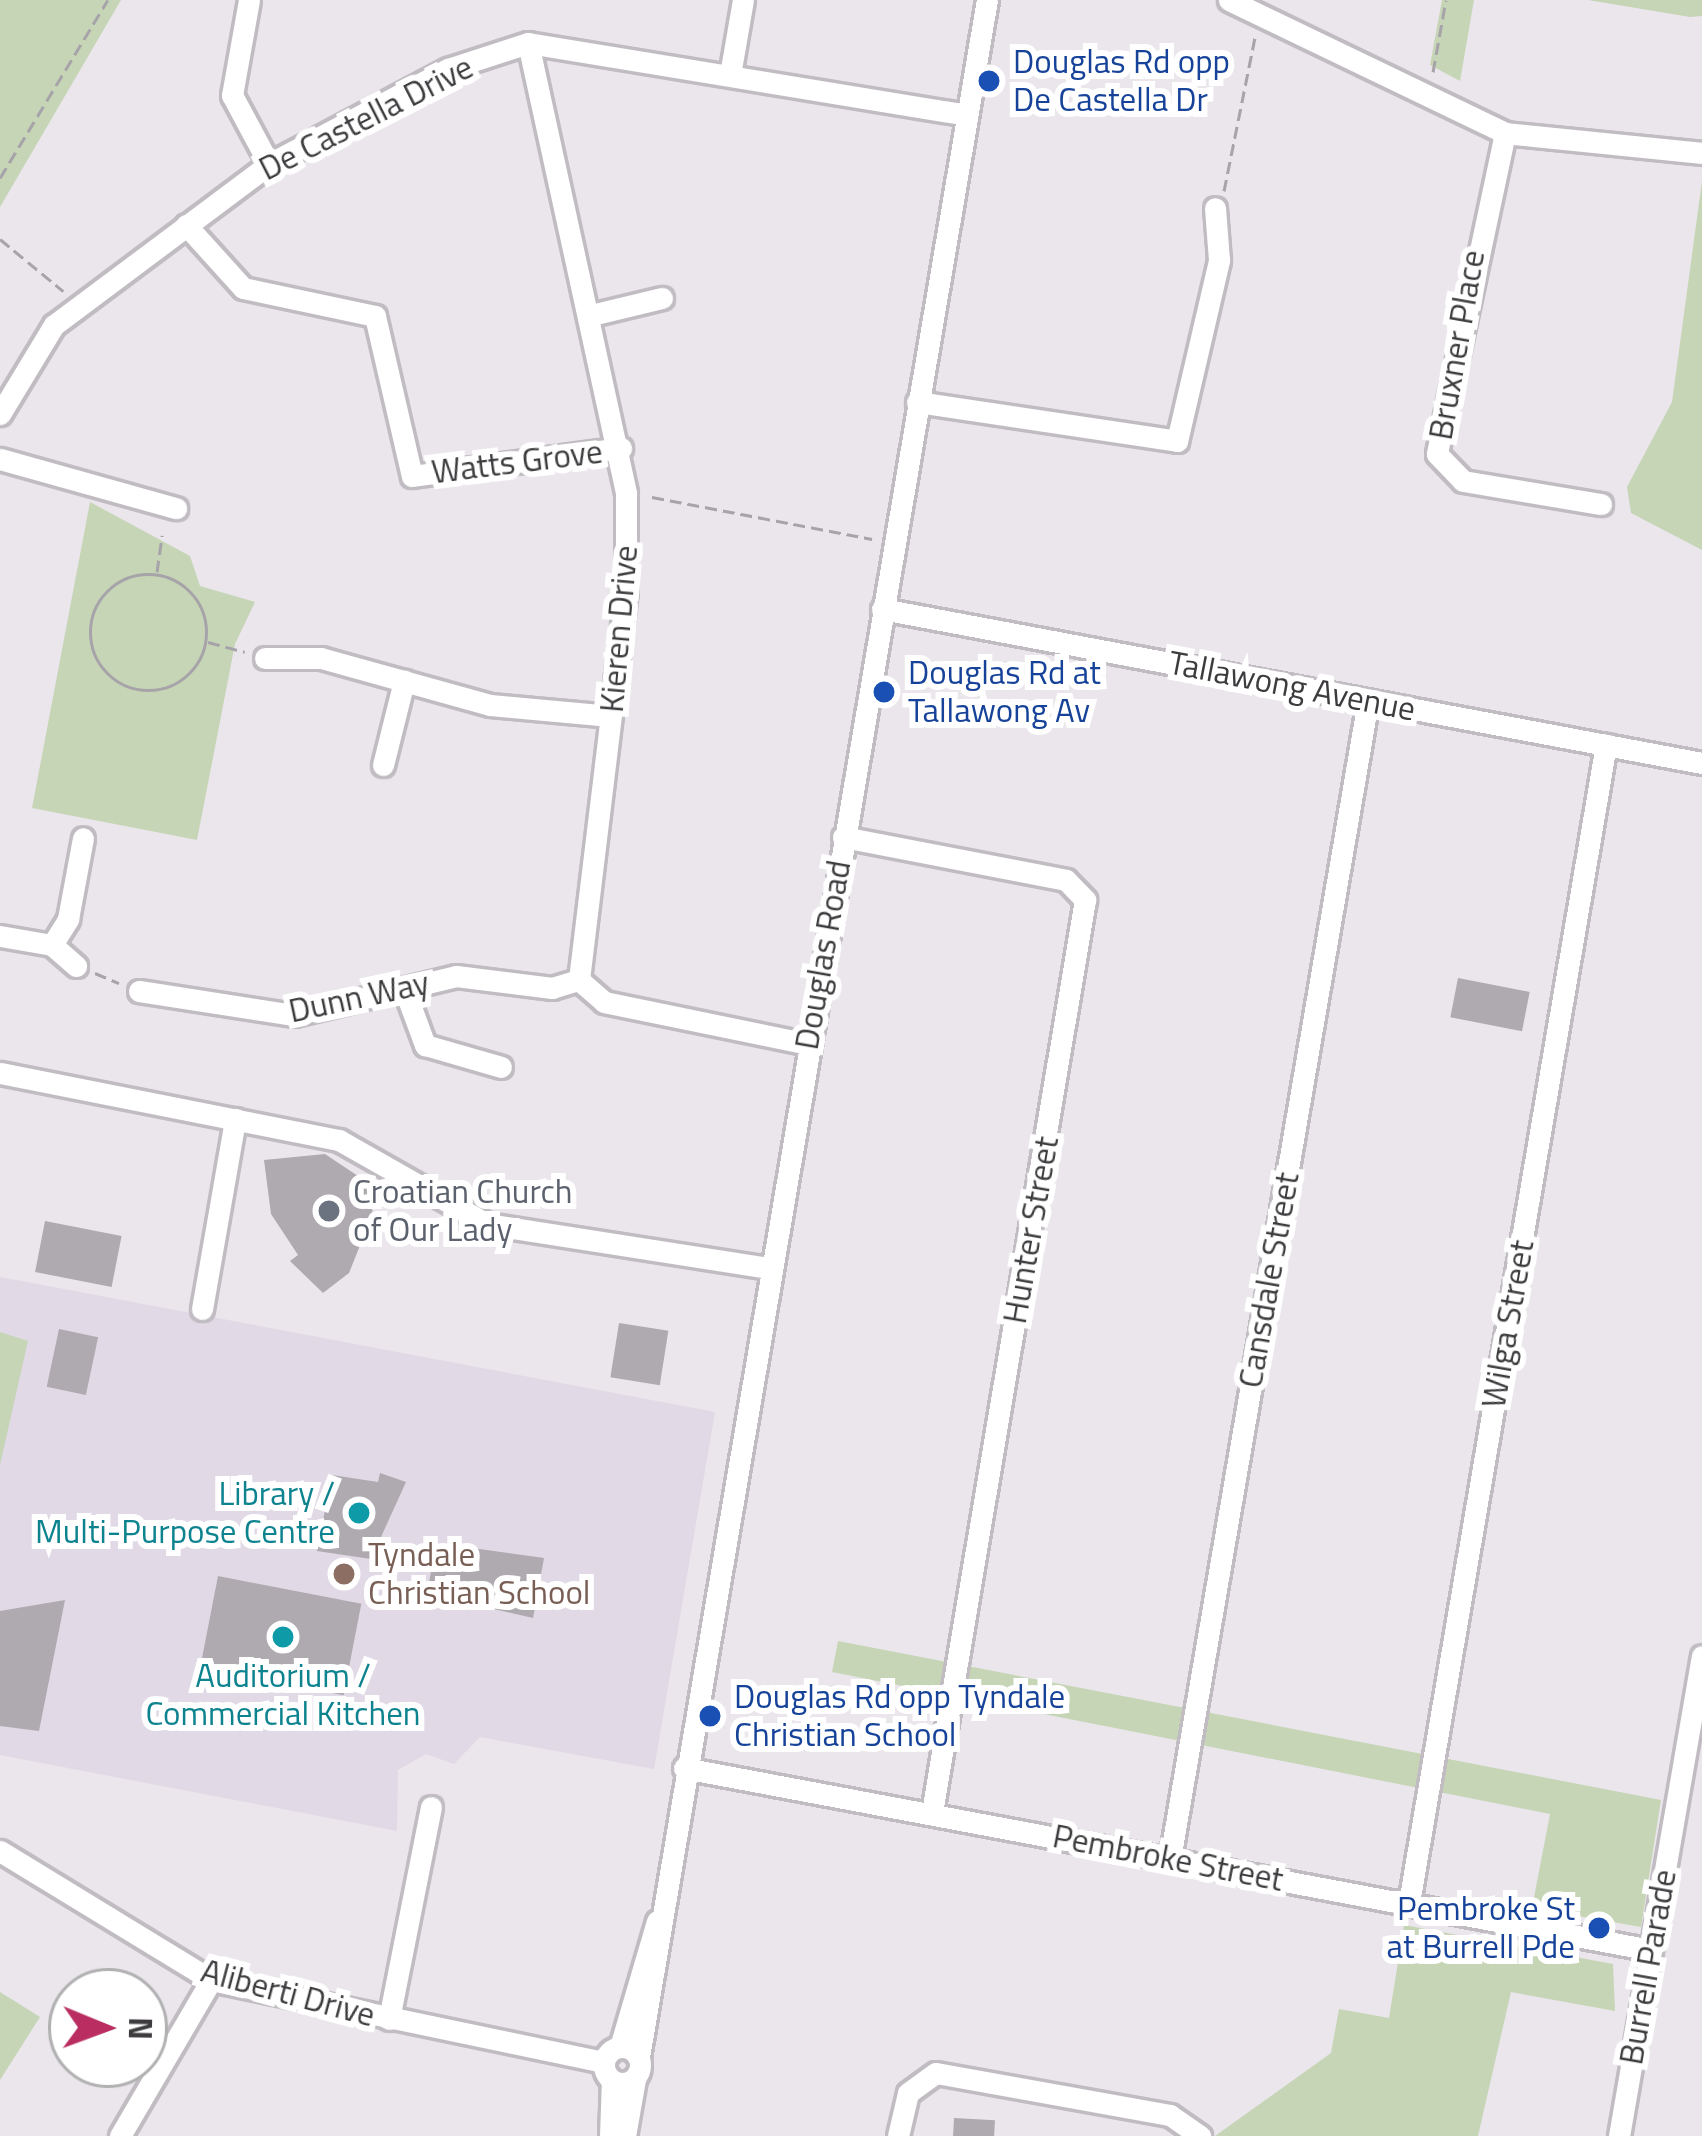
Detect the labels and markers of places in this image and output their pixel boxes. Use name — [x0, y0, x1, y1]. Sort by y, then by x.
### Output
place label: Douglas Rd opp De Castella Dr — [1013, 42, 1230, 120]
marker: Douglas Rd opp De Castella Dr — [976, 68, 1002, 94]
place label: Douglas Rd at Tallawong Av — [908, 653, 1101, 731]
marker: Douglas Rd at Tallawong Av — [871, 679, 897, 705]
place label: Croatian Church of Our Lady — [353, 1172, 573, 1250]
marker: Croatian Church of Our Lady — [316, 1198, 342, 1224]
place label: Library / Multi-Purpose Centre — [35, 1474, 335, 1552]
marker: Library / Multi-Purpose Centre — [346, 1500, 372, 1526]
place label: Tyndale Christian School — [368, 1535, 590, 1613]
marker: Tyndale Christian School — [331, 1561, 357, 1587]
marker: Auditorium / Commercial Kitchen — [270, 1624, 296, 1650]
place label: Auditorium / Commercial Kitchen — [145, 1656, 421, 1734]
place label: Douglas Rd opp Tyndale Christian School — [734, 1677, 1065, 1755]
marker: Douglas Rd opp Tyndale Christian School — [697, 1703, 723, 1729]
place label: Pembroke St at Burrell Pde — [1387, 1889, 1575, 1967]
marker: Pembroke St at Burrell Pde — [1586, 1915, 1612, 1941]

